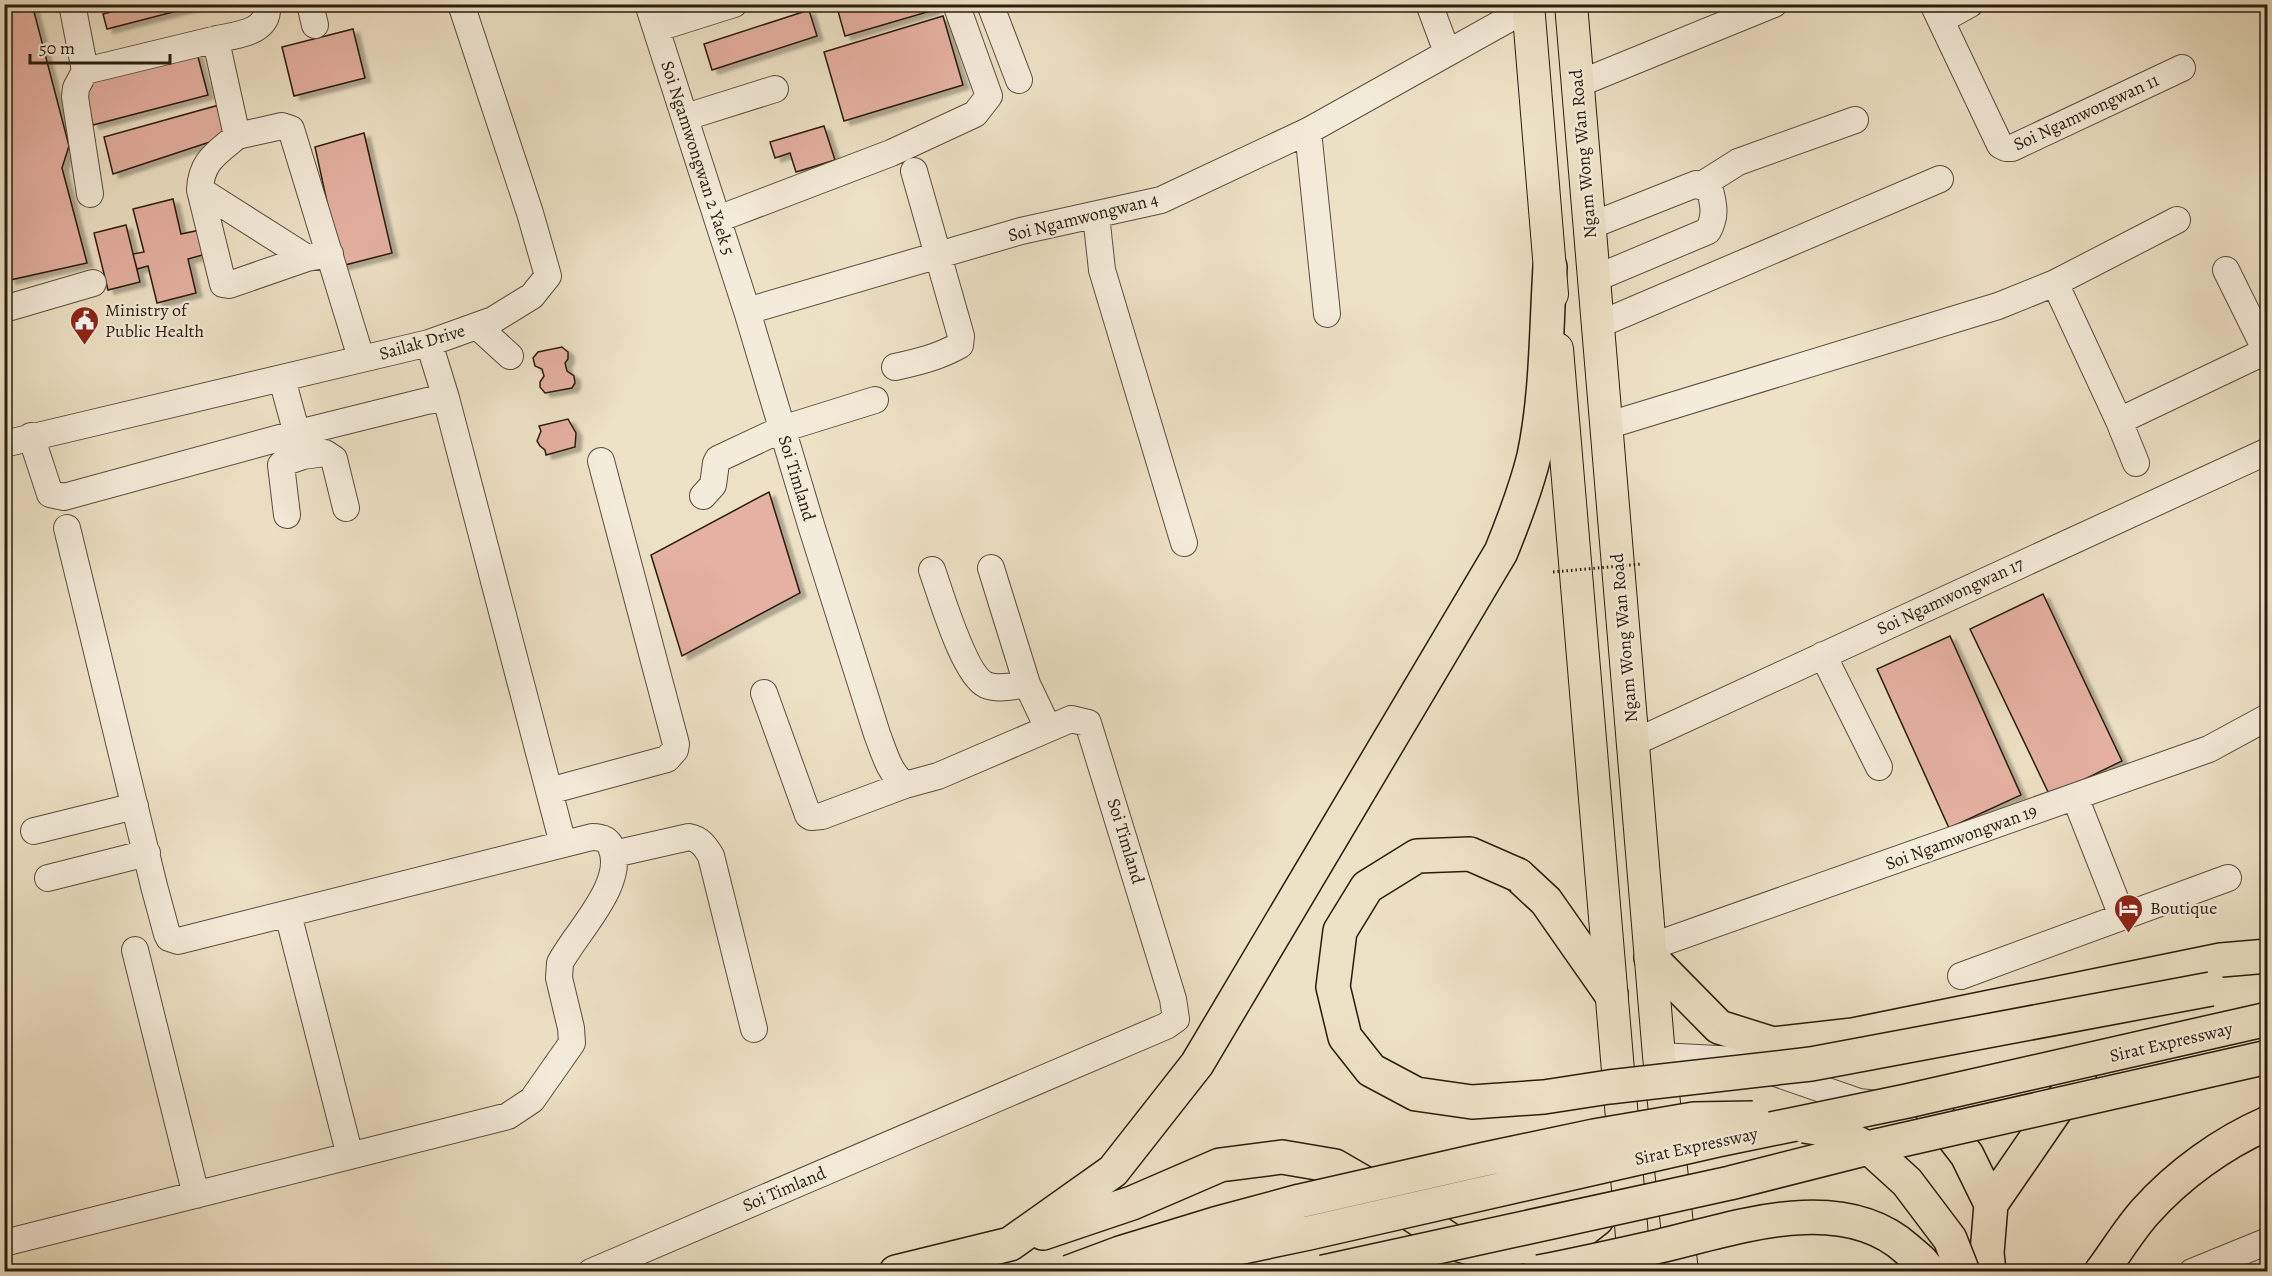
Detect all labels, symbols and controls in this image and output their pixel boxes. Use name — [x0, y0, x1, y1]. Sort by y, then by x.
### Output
scale bar — [30, 27, 170, 65]
text: 50 m — [39, 36, 75, 60]
street label: Soi Ngamwongwan 2 Yaek 5 — [655, 58, 741, 258]
street label: Ngam Wong Wan Road — [1564, 68, 1602, 240]
street label: Soi Ngamwongwan 11 — [2009, 68, 2163, 156]
street label: Soi Ngamwongwan 4 — [1005, 187, 1161, 247]
place label: Ministry of Public Health — [105, 298, 204, 343]
public building icon: Ministry of Public Health — [68, 304, 100, 346]
street label: Sailak Drive — [376, 318, 468, 366]
street label: Soi Timland — [773, 432, 822, 524]
street label: Soi Ngamwongwan 17 — [1873, 551, 2028, 641]
street label: Ngam Wong Wan Road — [1605, 552, 1643, 724]
street label: Soi Timland — [1102, 795, 1151, 887]
street label: Soi Ngamwongwan 19 — [1882, 798, 2040, 876]
hotel icon: Boutique — [2113, 892, 2145, 934]
place label: Boutique — [2150, 896, 2217, 920]
street label: Sirat Expressway — [2107, 1016, 2236, 1068]
street label: Sirat Expressway — [1632, 1121, 1761, 1171]
street label: Soi Timland — [739, 1161, 830, 1217]

